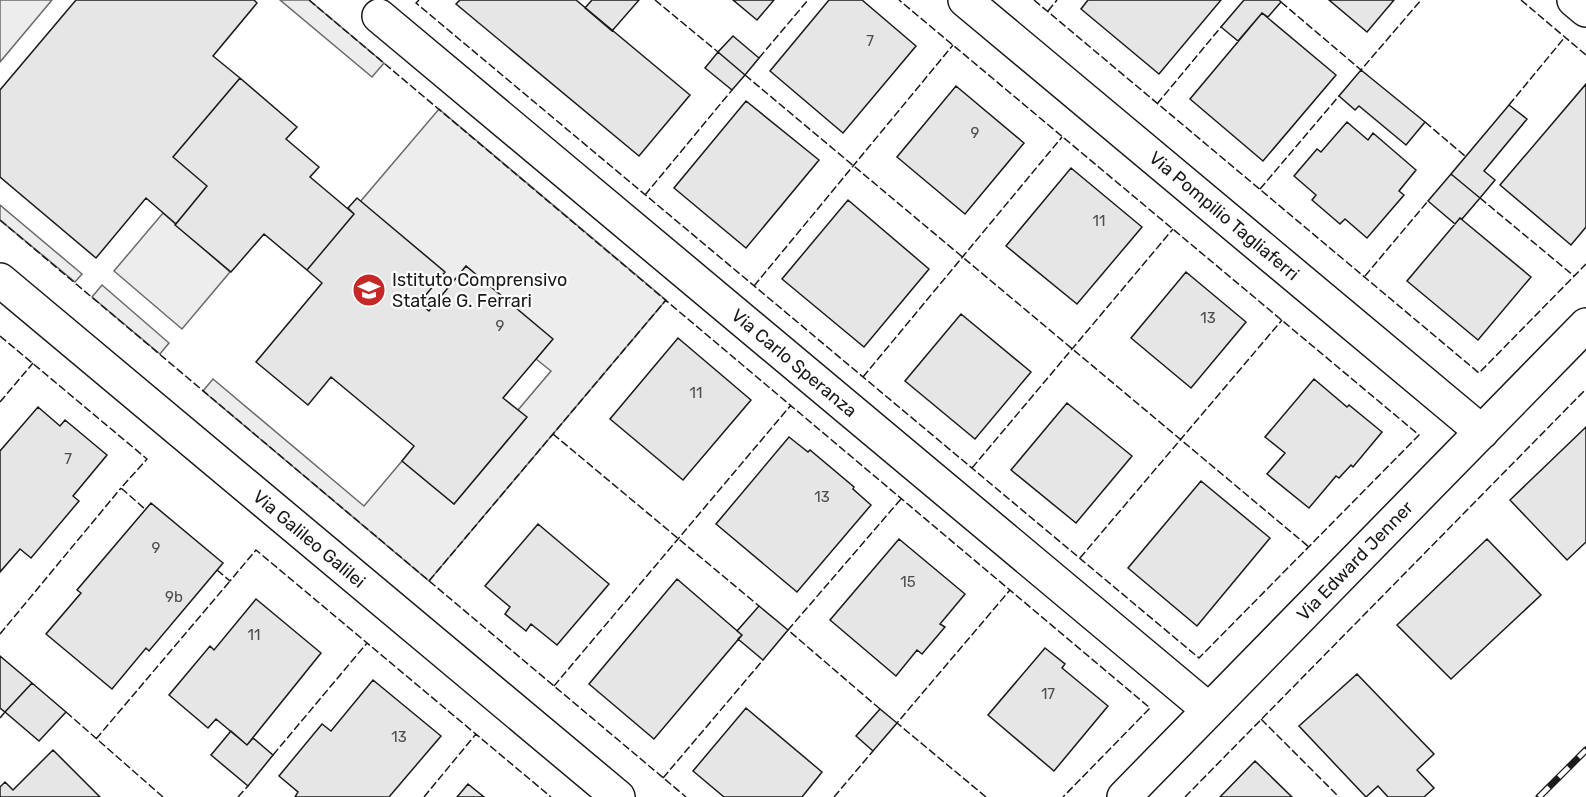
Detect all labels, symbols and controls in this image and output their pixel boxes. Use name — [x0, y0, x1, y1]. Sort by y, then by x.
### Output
house number: 7 — [866, 32, 874, 50]
house number: 9 — [971, 124, 980, 142]
street label: Via Pompilio Tagliaferri — [1144, 147, 1304, 285]
house number: 11 — [1093, 212, 1105, 230]
place label: Istituto Comprensivo Statale G. Ferrari — [392, 269, 567, 312]
school or university icon: Istituto Comprensivo Statale G. Ferrari — [351, 272, 387, 308]
street label: Via Carlo Speranza — [727, 304, 861, 422]
house number: 13 — [1200, 309, 1216, 327]
house number: 9 — [496, 317, 505, 335]
house number: 11 — [690, 384, 702, 402]
house number: 7 — [64, 450, 72, 468]
street label: Via Galileo Galilei — [248, 485, 370, 593]
house number: 13 — [814, 488, 830, 506]
street label: Via Edward Jenner — [1292, 496, 1418, 625]
house number: 9 — [152, 539, 161, 557]
house number: 15 — [900, 573, 916, 591]
house number: 9b — [165, 588, 183, 606]
house number: 11 — [248, 626, 260, 644]
house number: 17 — [1041, 685, 1055, 703]
house number: 13 — [391, 728, 407, 746]

